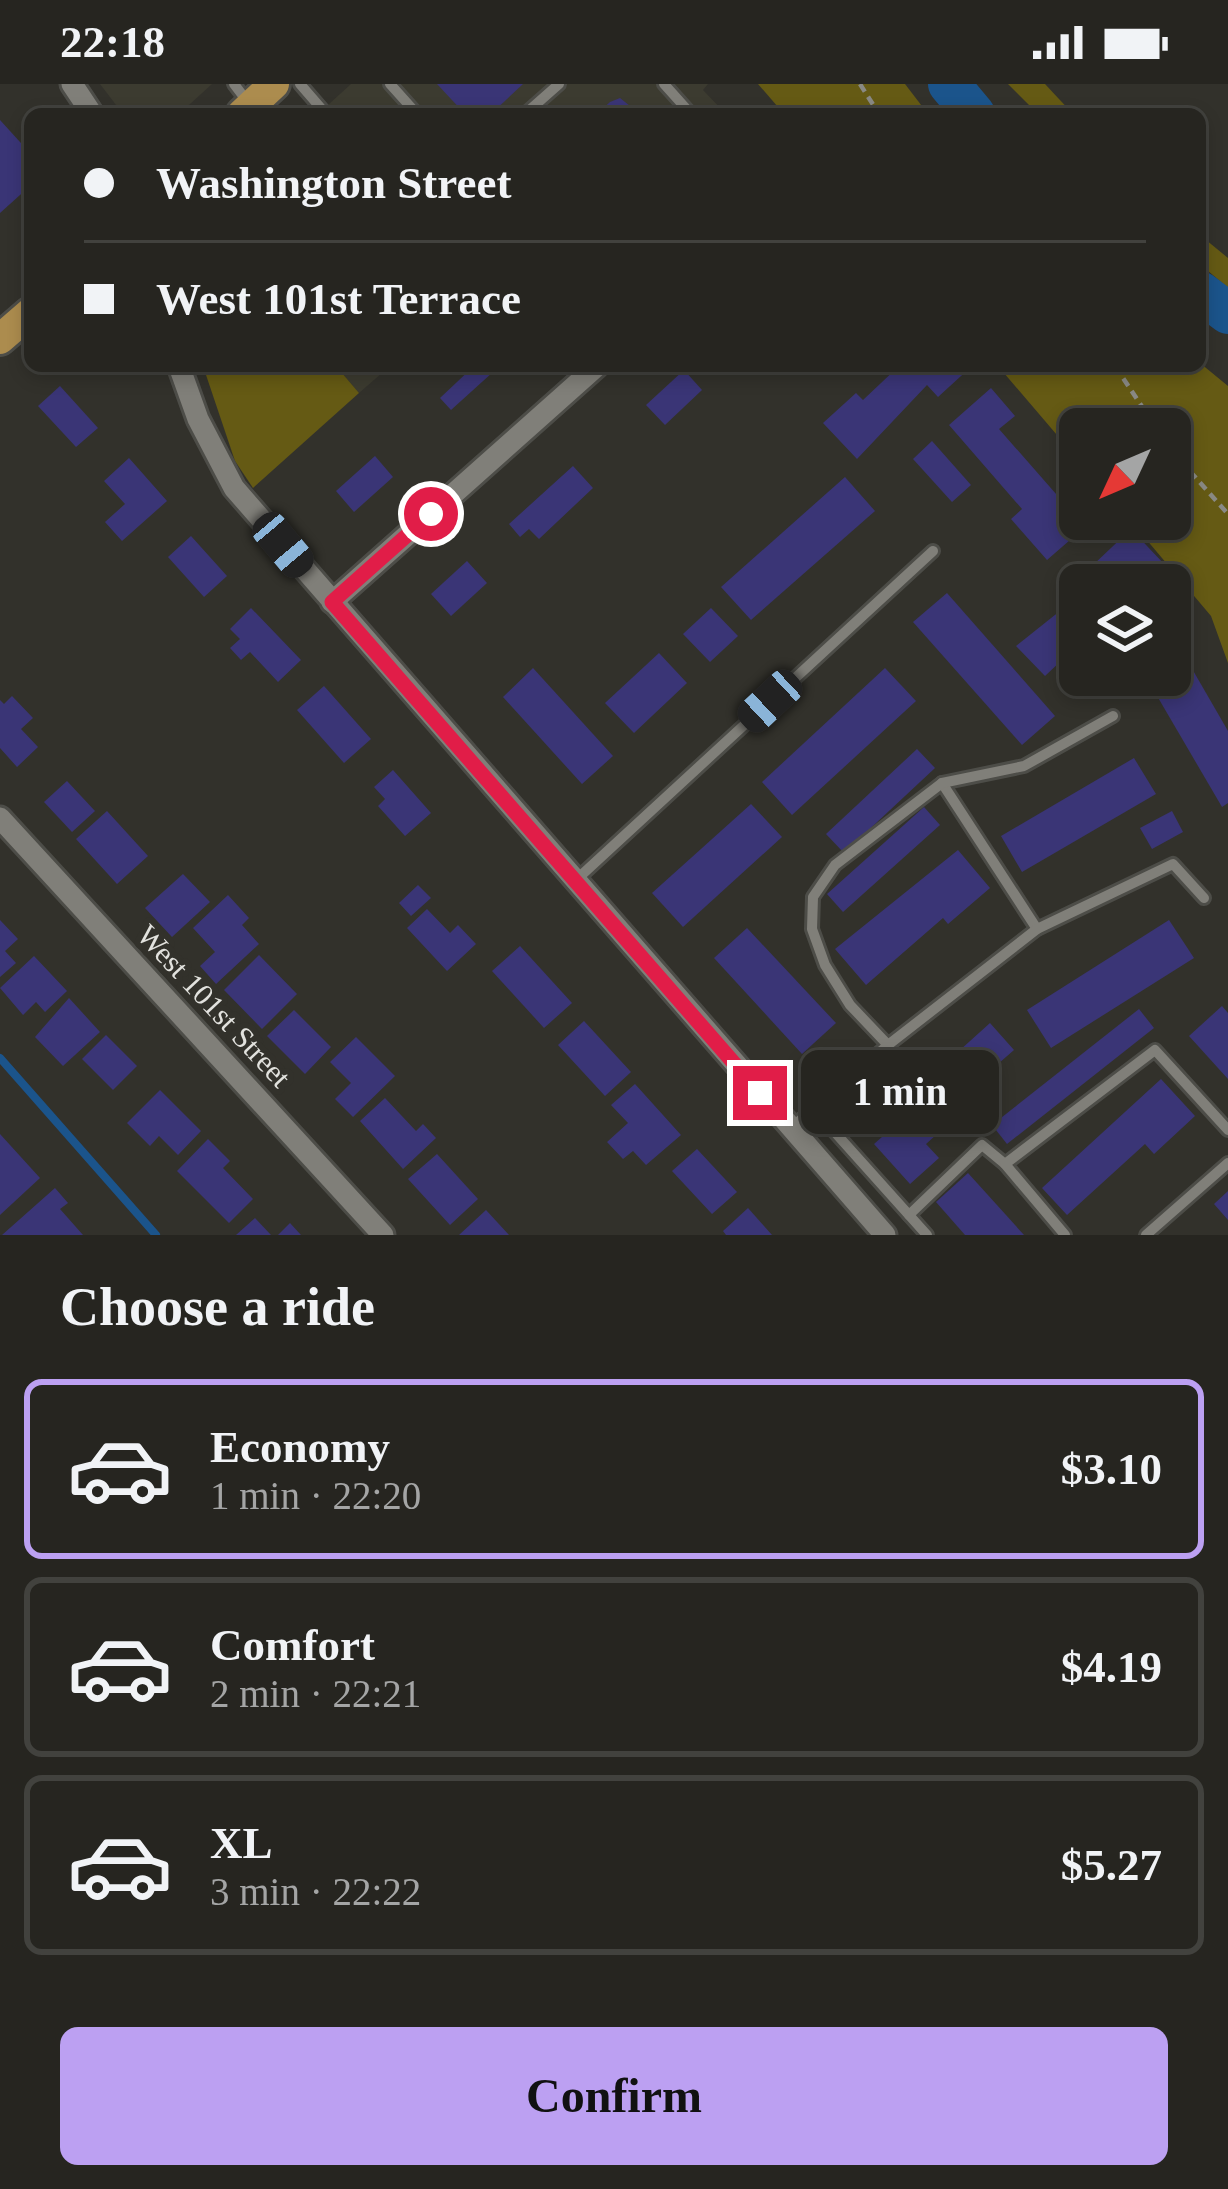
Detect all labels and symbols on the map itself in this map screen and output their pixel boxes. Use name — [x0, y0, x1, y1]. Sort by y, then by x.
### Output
north arrow — [1059, 408, 1191, 540]
route start — [404, 487, 458, 541]
car — [246, 506, 320, 584]
car — [731, 663, 809, 739]
street label: West 101st Street — [131, 918, 298, 1094]
callout: 1 min — [802, 1051, 1000, 1135]
route end — [733, 1066, 787, 1120]

